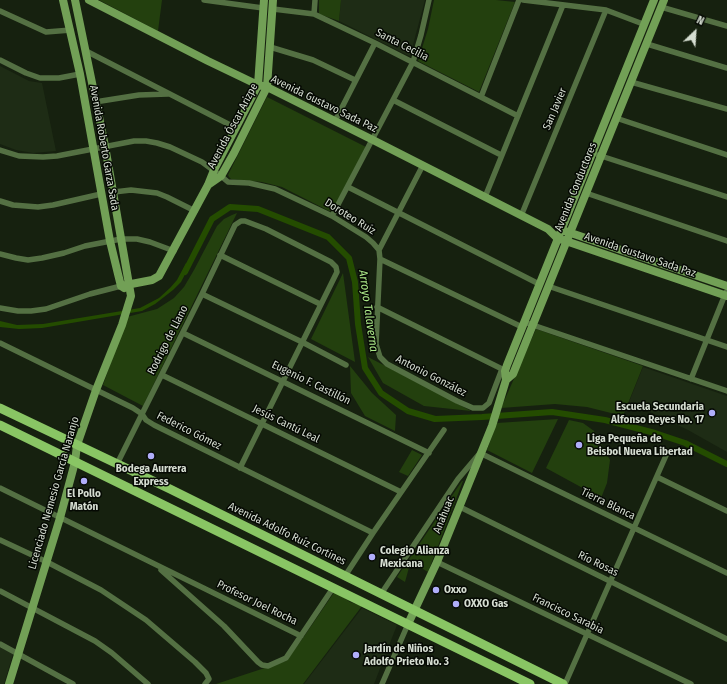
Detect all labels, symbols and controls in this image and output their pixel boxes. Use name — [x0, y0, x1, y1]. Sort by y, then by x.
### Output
north arrow — [675, 12, 715, 52]
text: N — [695, 13, 706, 28]
street label: Santa Cecilia — [373, 26, 431, 64]
street label: Avenida Gustavo Sada Paz — [269, 72, 379, 136]
street label: Avenida Óscar Arizpe — [205, 81, 261, 171]
street label: Avenida Roberto Garza Sada — [86, 84, 122, 212]
street label: San Javier — [540, 86, 570, 132]
street label: Avenida Conductores — [552, 141, 600, 233]
street label: Doroteo Ruíz — [322, 196, 378, 238]
street label: Avenida Gustavo Sada Paz — [583, 230, 697, 280]
water label: Arroyo Talaverna — [355, 269, 381, 353]
street label: Rodrigo de Llano — [145, 303, 191, 377]
street label: Antonio González — [393, 352, 469, 400]
street label: Eugenio F. Castillón — [269, 358, 353, 408]
place label: Escuela Secundaria Alfonso Reyes No. 17 — [611, 400, 704, 426]
street label: Jesús Cantú Leal — [250, 402, 322, 446]
marker: Escuela Secundaria Alfonso Reyes No. 17 — [707, 408, 717, 418]
street label: Federico Gómez — [154, 409, 224, 453]
street label: Licenciado Nemesio García Naranjo — [26, 415, 82, 571]
place label: Liga Pequeña de Beisbol Nueva Libertad — [587, 432, 693, 458]
marker: Liga Pequeña de Beisbol Nueva Libertad — [574, 440, 584, 450]
marker: Bodega Aurrera Express — [146, 451, 156, 461]
place label: Bodega Aurrera Express — [116, 462, 186, 488]
marker: El Pollo Matón — [79, 476, 89, 486]
street label: Tierra Blanca — [579, 485, 637, 523]
place label: El Pollo Matón — [67, 487, 101, 513]
street label: Anáhuac — [431, 495, 457, 535]
street label: Avenida Adolfo Ruíz Cortines — [226, 500, 348, 568]
place label: Colegio Alianza Mexicana — [380, 544, 449, 570]
street label: Río Rosas — [576, 549, 620, 579]
marker: Colegio Alianza Mexicana — [367, 552, 377, 562]
street label: Profesor Joel Rocha — [215, 578, 299, 628]
place label: Oxxo — [444, 583, 467, 597]
marker: Oxxo — [431, 585, 441, 595]
street label: Francisco Sarabia — [530, 591, 606, 637]
place label: OXXO Gas — [464, 597, 508, 611]
marker: OXXO Gas — [451, 599, 461, 609]
place label: Jardín de Niños Adolfo Prieto No. 3 — [364, 642, 449, 668]
marker: Jardín de Niños Adolfo Prieto No. 3 — [351, 650, 361, 660]

